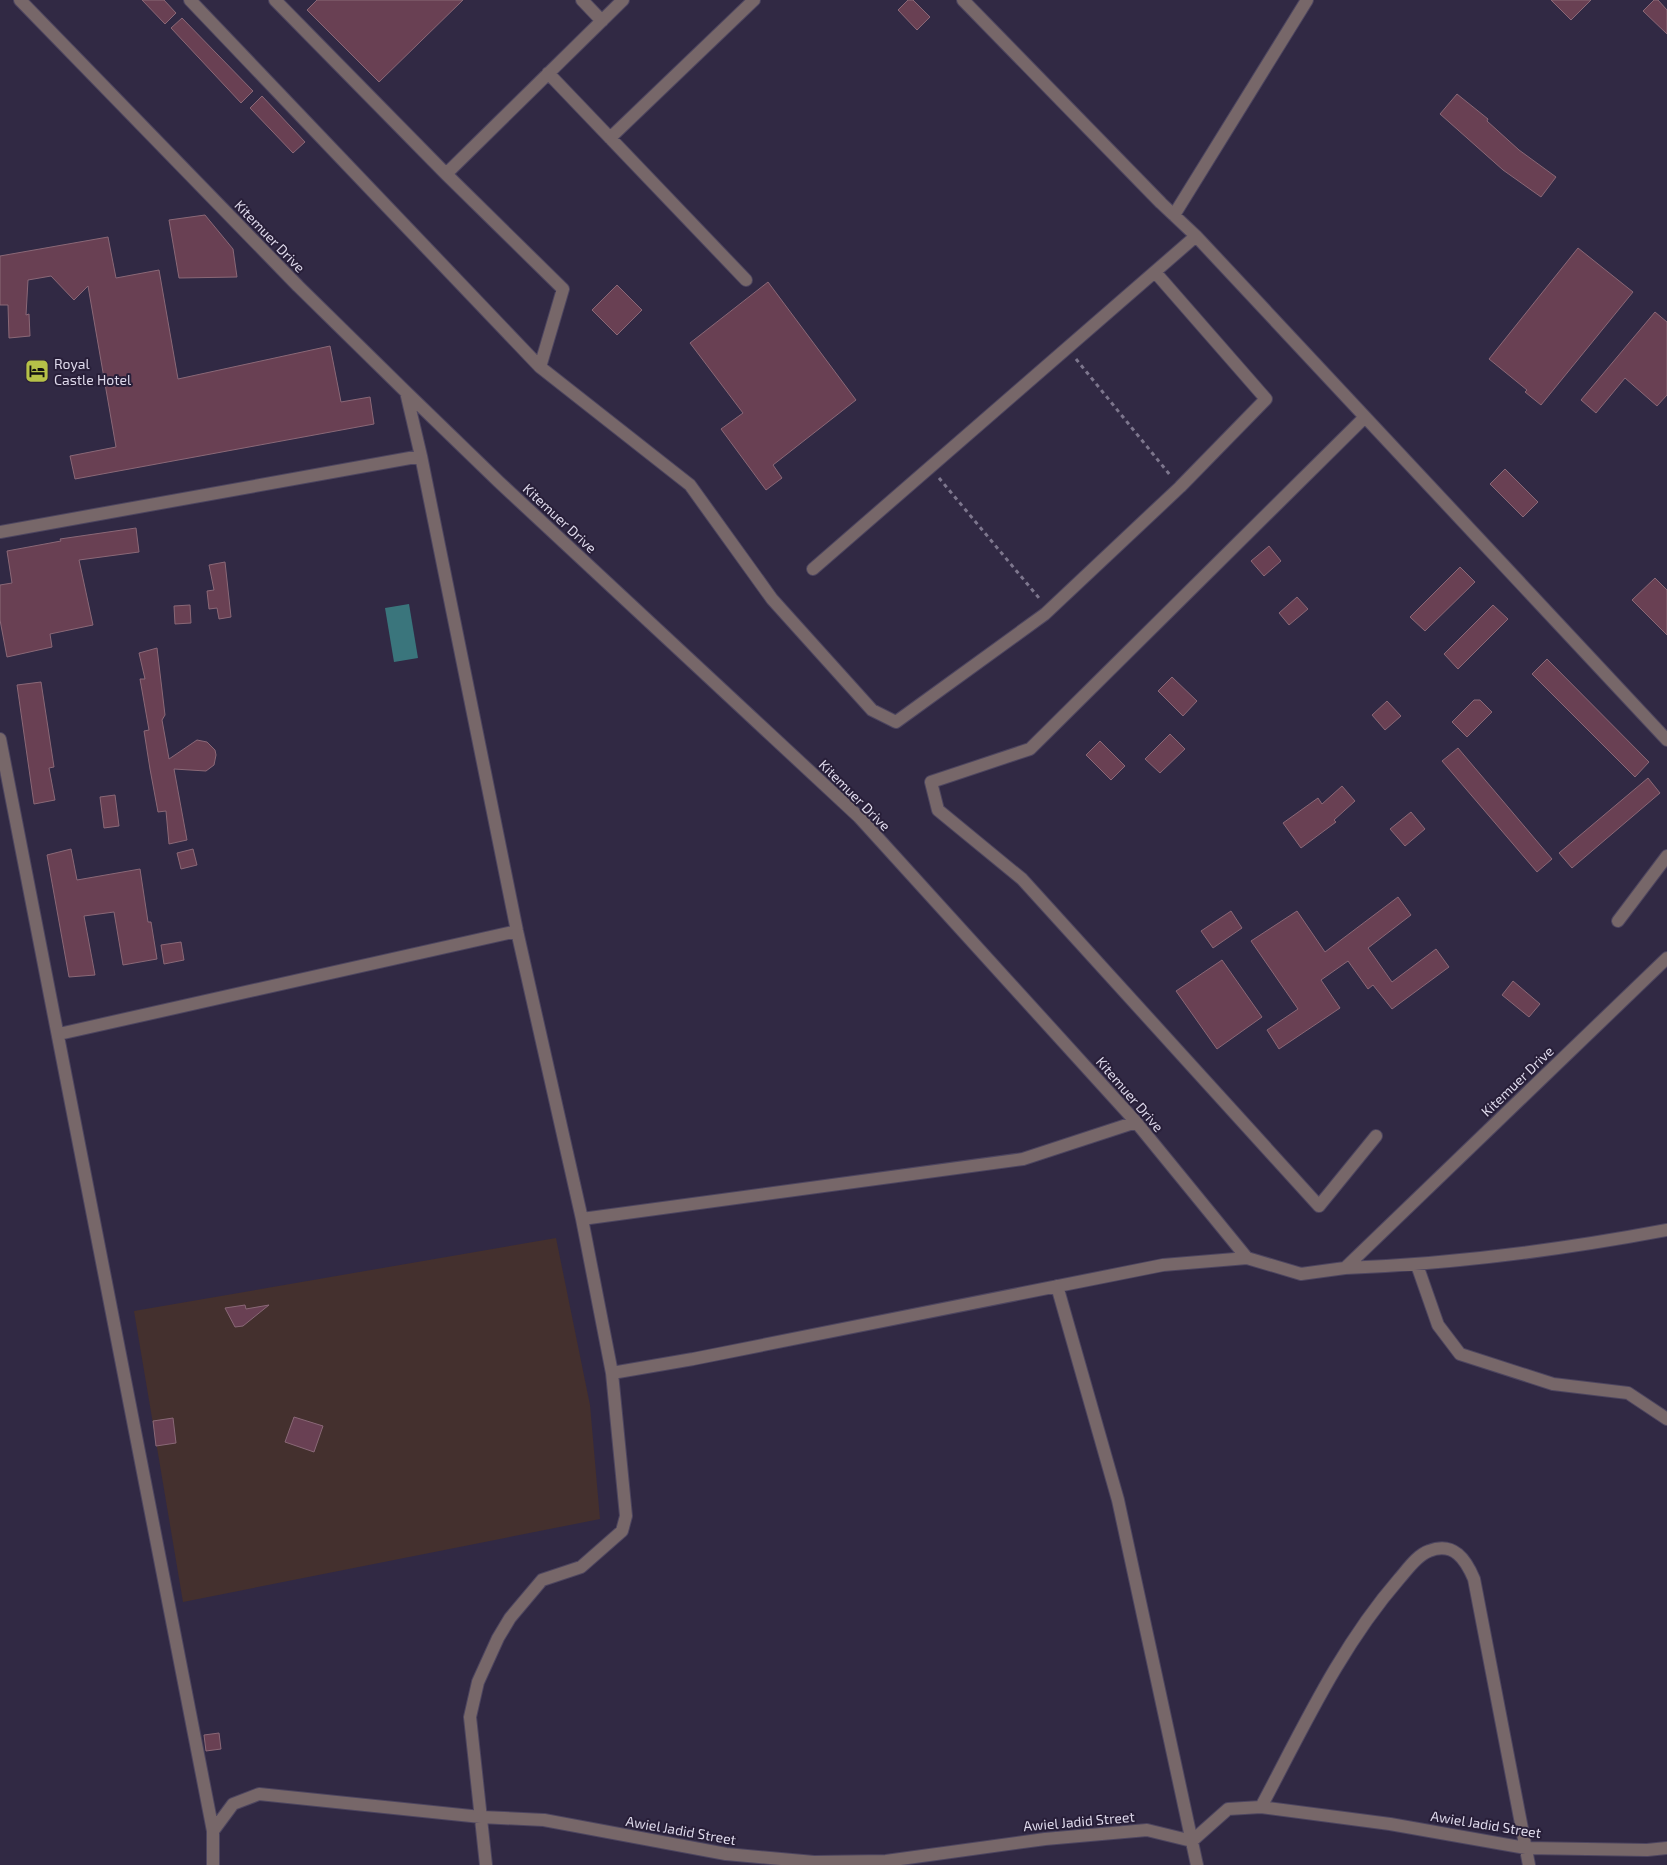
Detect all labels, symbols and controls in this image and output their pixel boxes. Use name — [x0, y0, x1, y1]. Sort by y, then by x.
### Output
street label: Kitemuer Drive — [231, 196, 309, 276]
place label: Royal Castle Hotel — [54, 355, 132, 388]
hotel icon: Royal Castle Hotel — [24, 358, 50, 384]
street label: Kitemuer Drive — [520, 480, 600, 556]
street label: Kitemuer Drive — [816, 756, 894, 834]
street label: Kitemuer Drive — [1477, 1042, 1557, 1120]
street label: Kitemuer Drive — [1093, 1053, 1167, 1135]
street label: Awiel Jadid Street — [1430, 1807, 1542, 1841]
street label: Awiel Jadid Street — [1023, 1808, 1135, 1834]
street label: Awiel Jadid Street — [625, 1812, 737, 1848]

